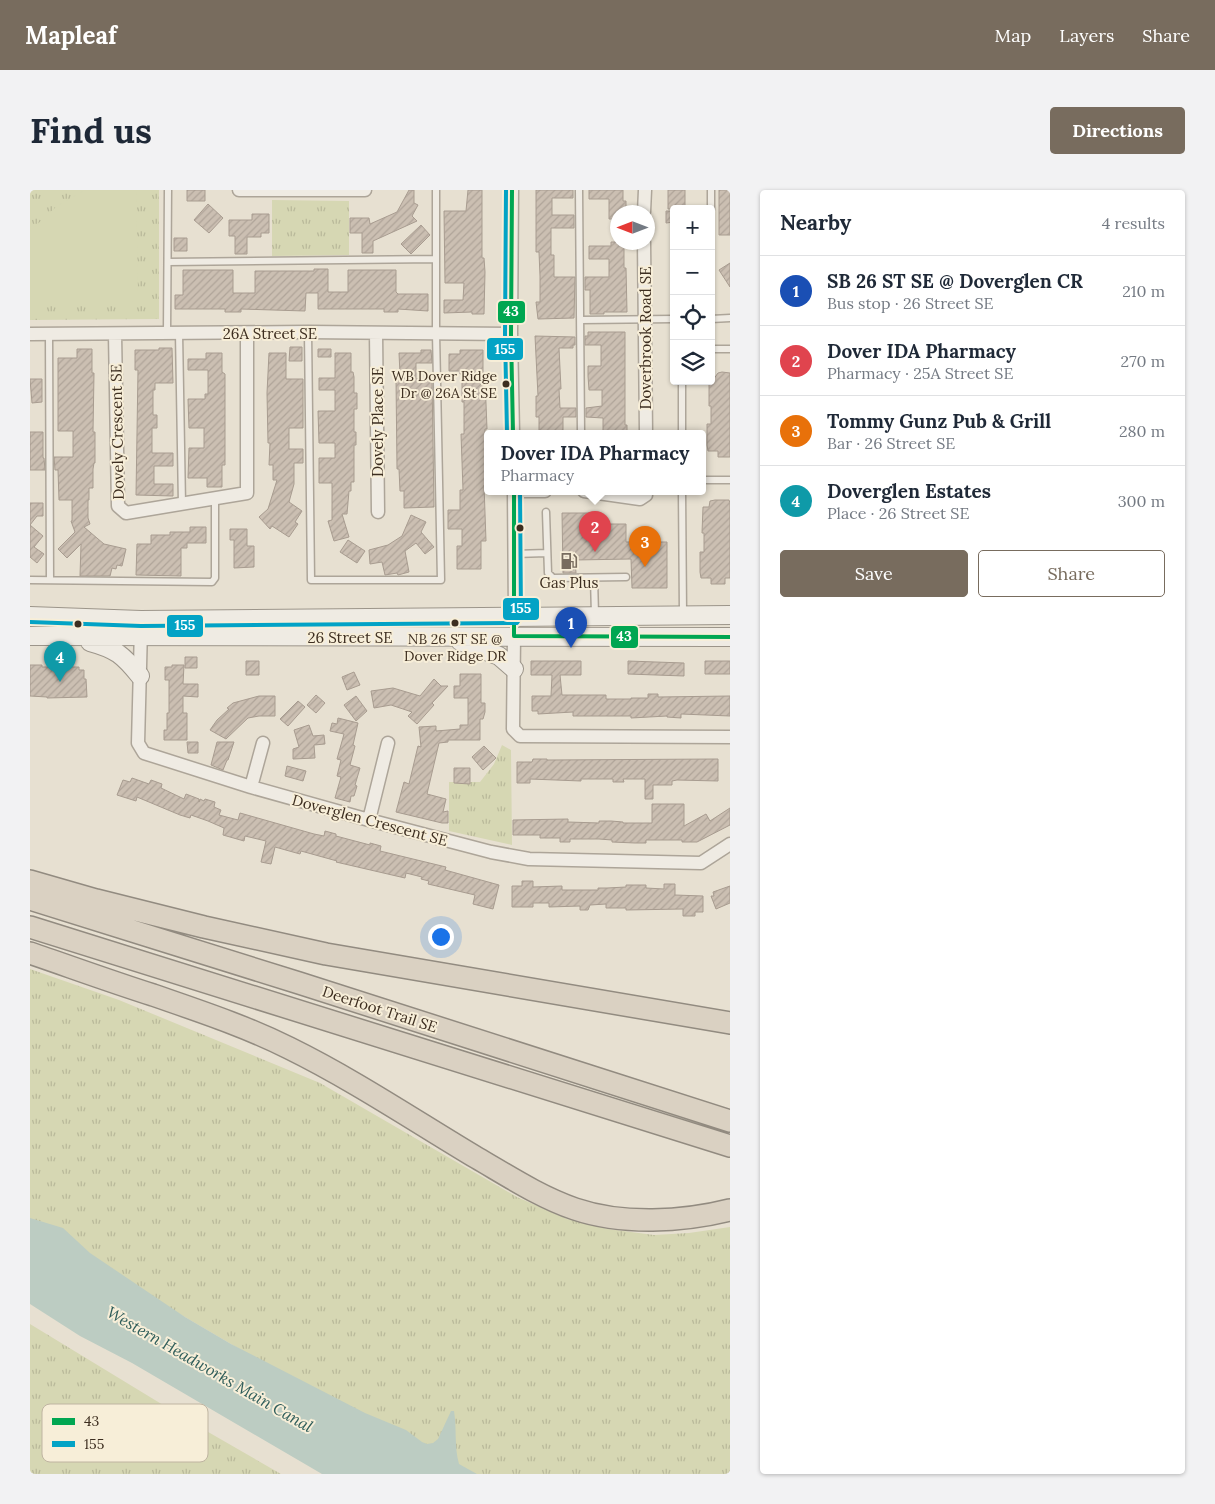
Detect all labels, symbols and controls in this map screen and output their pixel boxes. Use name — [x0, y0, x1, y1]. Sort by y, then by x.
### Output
text: Mapleaf — [25, 20, 117, 51]
text: Map — [995, 24, 1031, 47]
text: Layers — [1059, 24, 1114, 47]
text: Share — [1142, 24, 1190, 47]
button: Directions — [1050, 107, 1185, 154]
text: Find us — [30, 108, 152, 153]
north arrow — [610, 205, 655, 250]
map controls — [670, 205, 715, 385]
button: + — [670, 205, 715, 250]
text: Nearby — [780, 209, 851, 236]
text: 4 results — [1102, 213, 1165, 233]
button: − — [670, 250, 715, 295]
street label: Doverbrook Road SE — [636, 266, 655, 410]
text: SB 26 ST SE @ Doverglen CR — [827, 269, 1083, 293]
text: 1 — [793, 281, 799, 301]
text: 210 m — [1122, 281, 1165, 301]
text: Bus stop · 26 Street SE — [827, 293, 994, 313]
button: locate — [670, 295, 715, 340]
line badge: 43 — [497, 300, 526, 324]
text: 43 — [503, 302, 519, 320]
street label: 26A Street SE — [223, 324, 317, 343]
line badge: 155 — [486, 337, 524, 361]
text: Dover IDA Pharmacy — [827, 339, 1016, 363]
text: 155 — [495, 340, 516, 358]
button: layers — [670, 340, 715, 385]
text: 2 — [792, 351, 800, 371]
text: 270 m — [1121, 351, 1165, 371]
text: Pharmacy · 25A Street SE — [827, 363, 1013, 383]
street label: Dovely Crescent SE — [106, 364, 128, 500]
street label: Dovely Place SE — [368, 367, 387, 477]
place label: WB Dover Ridge Dr @ 26A St SE — [391, 367, 497, 402]
marker: WB Dover Ridge Dr @ 26A St SE — [501, 379, 511, 389]
text: Tommy Gunz Pub & Grill — [827, 409, 1051, 433]
text: 3 — [792, 421, 800, 441]
text: 280 m — [1119, 421, 1165, 441]
popup — [484, 430, 706, 495]
text: Bar · 26 Street SE — [827, 433, 955, 453]
text: Dover IDA Pharmacy — [501, 441, 689, 465]
text: Pharmacy — [501, 465, 574, 485]
text: Doverglen Estates — [827, 479, 991, 503]
text: 4 — [792, 491, 800, 511]
text: 300 m — [1118, 491, 1165, 511]
text: Place · 26 Street SE — [827, 503, 969, 523]
pin: 2 — [579, 511, 611, 552]
unlabelled marker — [515, 523, 525, 533]
pin: 3 — [629, 526, 661, 567]
button: Save — [780, 550, 968, 597]
button: Share — [978, 550, 1165, 597]
fuel station icon: Gas Plus — [559, 551, 579, 571]
place label: Gas Plus — [539, 573, 599, 592]
line badge: 155 — [502, 597, 540, 621]
text: 155 — [511, 599, 532, 617]
pin: 1 — [555, 607, 587, 648]
line badge: 155 — [166, 614, 204, 638]
text: 155 — [175, 616, 196, 634]
marker: NB 26 ST SE @ Dover Ridge DR — [450, 618, 460, 628]
unlabelled marker — [73, 619, 83, 629]
line badge: 43 — [610, 625, 639, 649]
text: 43 — [616, 627, 632, 645]
street label: 26 Street SE — [308, 628, 392, 647]
place label: NB 26 ST SE @ Dover Ridge DR — [404, 630, 506, 665]
pin: 4 — [44, 641, 76, 682]
street label: Doverglen Crescent SE — [290, 790, 450, 850]
your location — [428, 924, 454, 950]
street label: Deerfoot Trail SE — [320, 981, 440, 1037]
water label: Western Headworks Main Canal — [103, 1302, 317, 1437]
legend — [42, 1404, 208, 1462]
text: 43 — [84, 1412, 100, 1430]
text: 155 — [84, 1435, 104, 1453]

